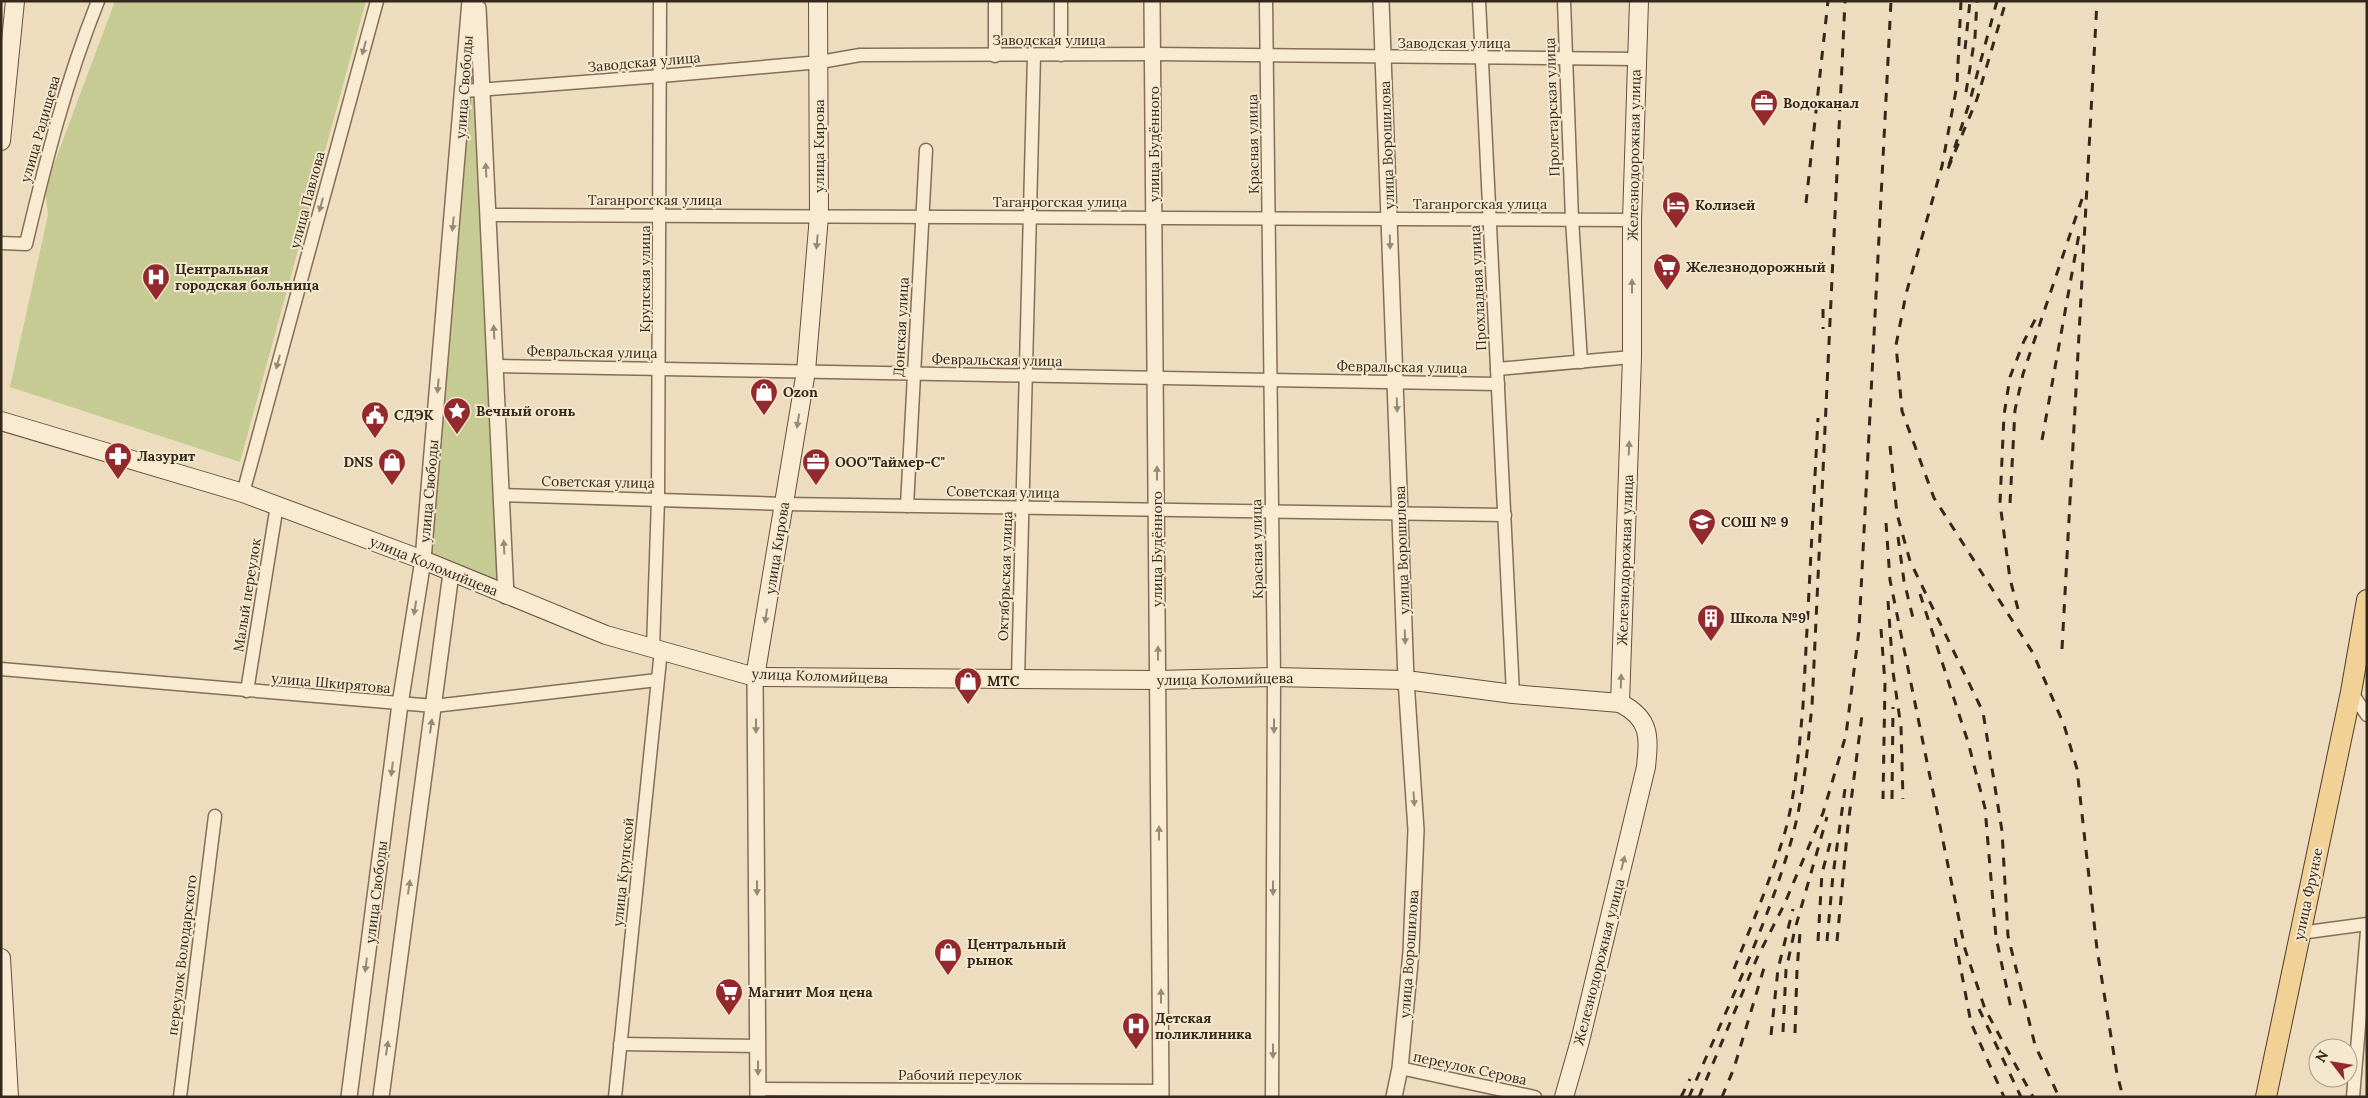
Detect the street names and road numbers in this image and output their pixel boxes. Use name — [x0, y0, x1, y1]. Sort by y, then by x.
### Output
street label: Заводская улица — [992, 31, 1106, 49]
street label: Заводская улица — [1397, 34, 1511, 52]
street label: улица Свободы — [451, 35, 477, 139]
street label: Пролетарская улица — [1541, 37, 1563, 177]
street label: Заводская улица — [587, 48, 701, 76]
street label: Железнодорожная улица — [1624, 69, 1644, 241]
street label: улица Радищева — [16, 73, 64, 185]
street label: улица Ворошилова — [1376, 80, 1398, 210]
street label: улица Будённого — [1145, 86, 1163, 202]
street label: Красная улица — [1243, 94, 1263, 194]
street label: улица Кирова — [810, 99, 828, 193]
street label: улица Павлова — [285, 149, 329, 251]
street label: Таганрогская улица — [588, 191, 722, 209]
street label: Таганрогская улица — [993, 193, 1127, 211]
street label: Таганрогская улица — [1413, 195, 1547, 213]
street label: Крупская улица — [636, 225, 654, 333]
street label: Прохладная улица — [1466, 225, 1490, 351]
street label: Донская улица — [889, 276, 913, 378]
street label: Февральская улица — [526, 342, 658, 362]
street label: Февральская улица — [931, 350, 1063, 370]
street label: Февральская улица — [1336, 357, 1468, 377]
street label: улица Свободы — [416, 439, 442, 543]
street label: Советская улица — [541, 472, 655, 492]
street label: Железнодорожная улица — [1613, 474, 1637, 646]
street label: Советская улица — [946, 482, 1060, 502]
street label: улица Ворошилова — [1391, 485, 1413, 615]
street label: улица Будённого — [1148, 491, 1166, 607]
street label: Красная улица — [1247, 499, 1267, 599]
street label: улица Кирова — [761, 500, 793, 596]
street label: Октябрьская улица — [994, 511, 1016, 641]
street label: улица Коломийцева — [367, 532, 501, 600]
street label: Малый переулок — [229, 536, 265, 653]
street label: улица Коломийцева — [751, 665, 889, 687]
street label: улица Шкирятова — [271, 669, 391, 697]
street label: улица Коломийцева — [1157, 669, 1293, 689]
street label: улица Крупской — [608, 816, 638, 927]
street label: улица Свободы — [361, 839, 391, 945]
street label: улица Фрунзе — [2289, 846, 2327, 942]
street label: переулок Володарского — [163, 874, 201, 1036]
street label: Железнодорожная улица — [1570, 877, 1628, 1047]
street label: улица Ворошилова — [1396, 889, 1422, 1019]
street label: переулок Серова — [1412, 1047, 1528, 1089]
street label: Рабочий переулок — [898, 1066, 1022, 1084]

